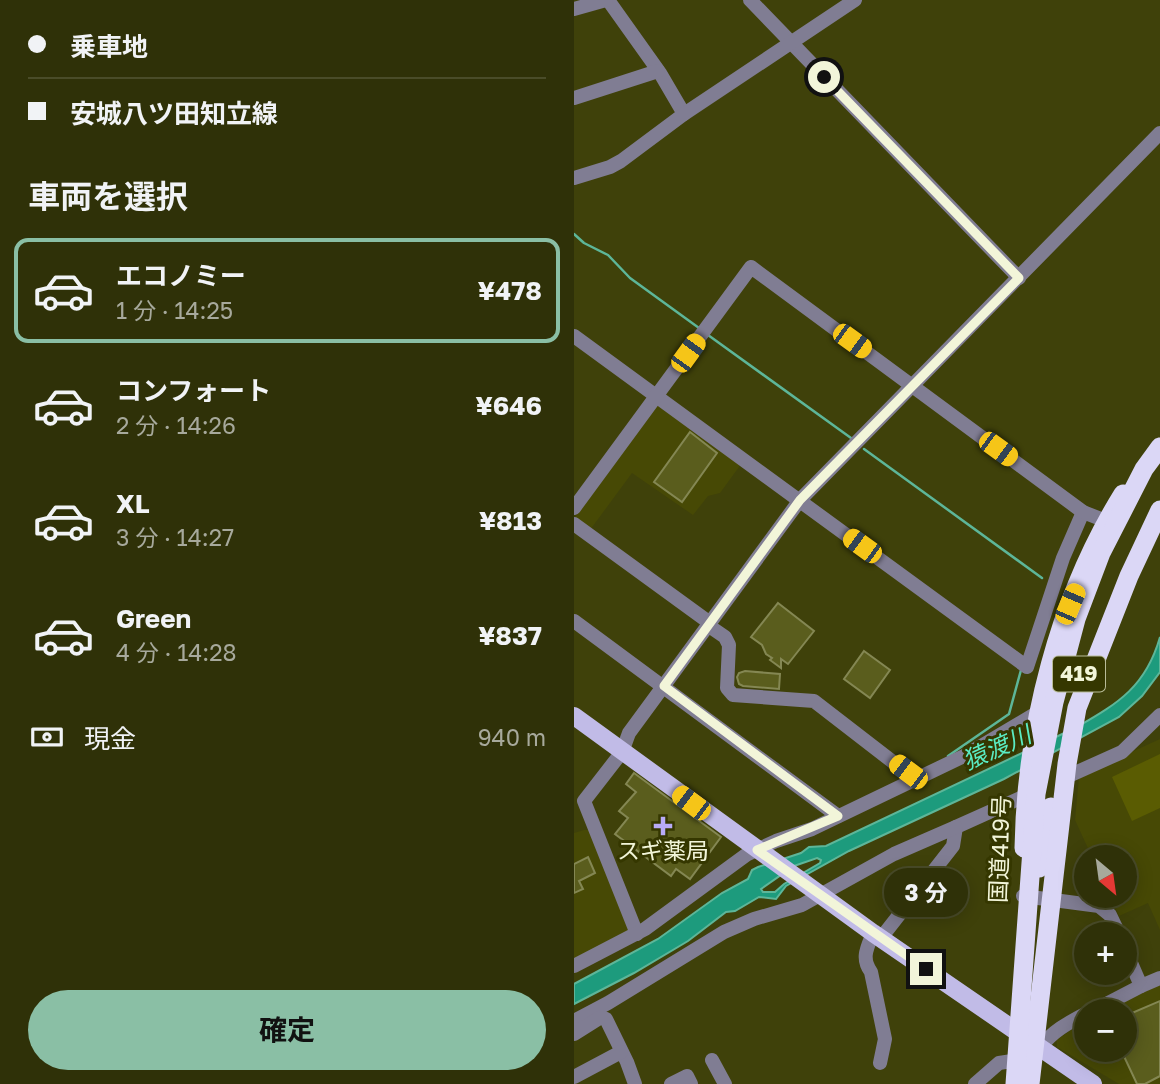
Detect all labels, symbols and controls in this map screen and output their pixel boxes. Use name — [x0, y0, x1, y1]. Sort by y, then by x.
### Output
text: 乗車地 — [70, 31, 148, 62]
route start — [808, 61, 840, 93]
text: 安城八ツ田知立線 — [70, 98, 278, 129]
text: 車両を選択 — [28, 177, 188, 215]
icon: car — [32, 259, 95, 322]
text: エコノミー — [116, 260, 246, 291]
text: ¥478 — [478, 275, 542, 306]
text: 1 分 · 14:25 — [116, 296, 233, 324]
car — [829, 320, 876, 362]
car — [668, 330, 709, 376]
icon: car — [32, 374, 95, 437]
text: コンフォート — [116, 375, 271, 406]
text: ¥646 — [476, 390, 542, 421]
text: 2 分 · 14:26 — [116, 411, 236, 439]
car — [975, 428, 1022, 470]
text: XL — [116, 488, 150, 519]
icon: car — [32, 489, 95, 552]
text: ¥813 — [479, 505, 542, 536]
text: 3 分 · 14:27 — [116, 523, 234, 551]
car — [839, 525, 886, 567]
car — [1053, 581, 1088, 627]
text: Green — [116, 603, 191, 634]
icon: car — [32, 604, 95, 667]
text: ¥837 — [478, 620, 542, 651]
text: 4 分 · 14:28 — [116, 638, 237, 666]
road number: 419 — [1053, 656, 1105, 692]
icon: cash — [28, 718, 66, 756]
water label: 猿渡川 — [958, 718, 1038, 775]
text: 現金 — [84, 723, 136, 754]
text: 940 m — [478, 723, 546, 751]
car — [885, 751, 932, 793]
car — [668, 782, 715, 824]
street label: 国道419号 — [983, 794, 1015, 903]
marker: スギ薬局 — [655, 818, 671, 834]
place label: スギ薬局 — [617, 836, 709, 864]
north arrow — [1074, 845, 1138, 908]
map controls — [1074, 845, 1137, 1062]
callout: 3 分 — [884, 867, 968, 916]
text: 3 分 — [905, 878, 947, 906]
button: + — [1074, 922, 1137, 985]
route end — [910, 953, 942, 985]
button: 確定 — [28, 990, 546, 1070]
button: − — [1074, 999, 1137, 1062]

